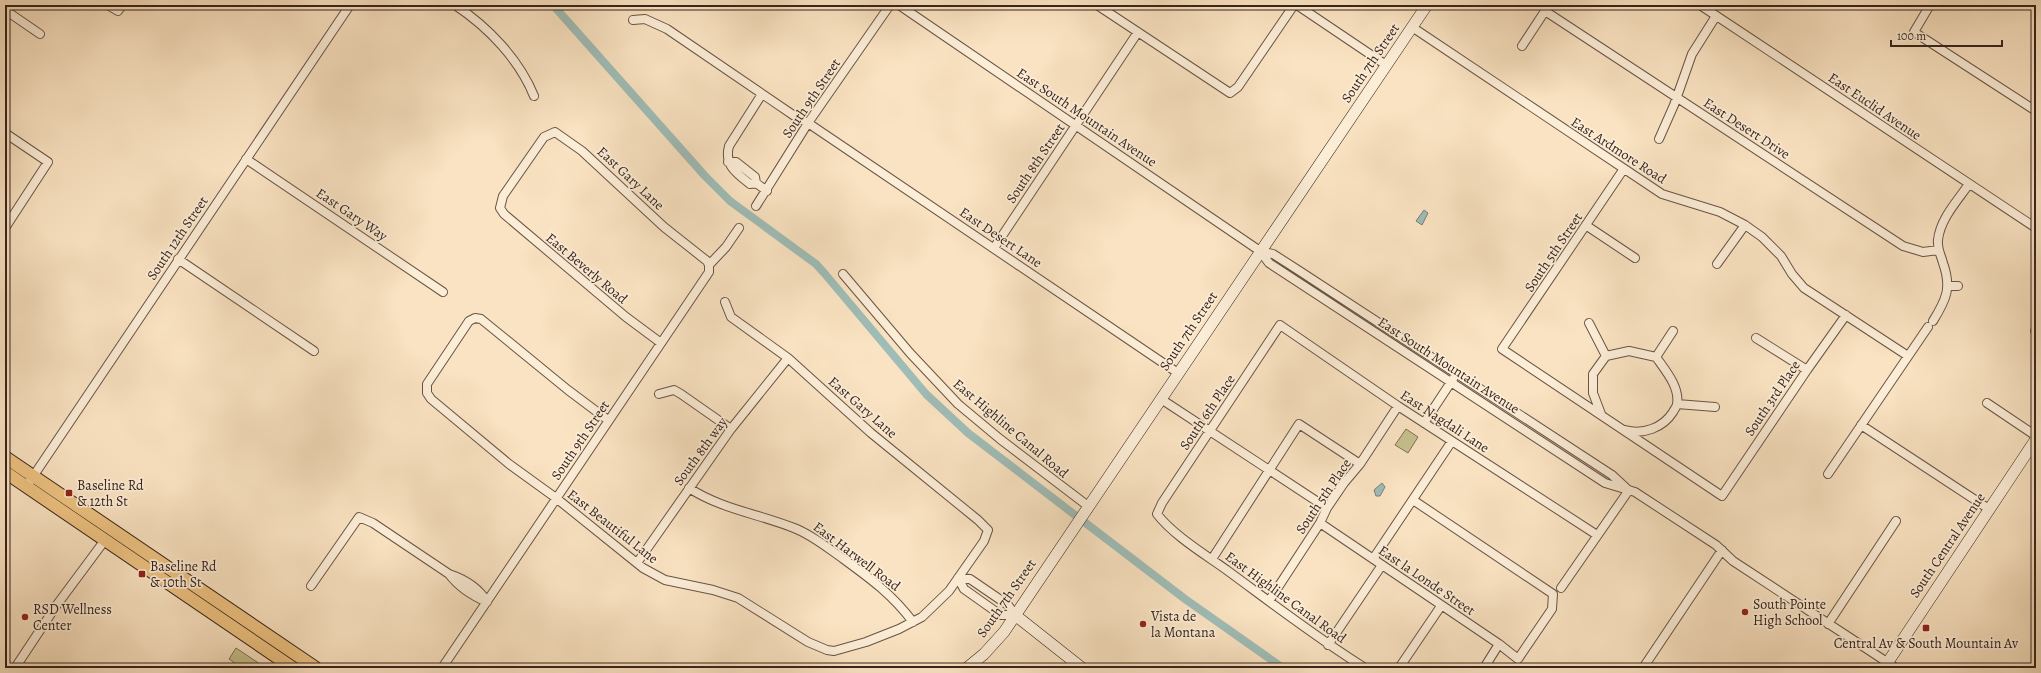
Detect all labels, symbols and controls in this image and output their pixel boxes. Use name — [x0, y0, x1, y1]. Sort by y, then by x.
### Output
street label: South 7th Street — [1337, 20, 1404, 107]
scale bar — [1891, 22, 2002, 48]
text: 100 m — [1897, 28, 1926, 44]
street label: South 9th Street — [778, 54, 845, 142]
street label: East South Mountain Avenue — [1013, 63, 1160, 171]
street label: East Euclid Avenue — [1824, 68, 1925, 145]
street label: East Desert Drive — [1700, 93, 1794, 164]
street label: East Ardmore Road — [1567, 112, 1671, 189]
street label: South 8th Street — [1002, 119, 1069, 207]
street label: East Gary Lane — [593, 142, 668, 214]
street label: East Gary Way — [312, 184, 392, 246]
street label: South 12th Street — [142, 192, 213, 284]
street label: East Desert Lane — [956, 203, 1046, 272]
street label: South 5th Street — [1520, 209, 1587, 296]
street label: East Beverly Road — [542, 229, 632, 309]
street label: South 7th Street — [1155, 288, 1222, 375]
street label: East South Mountain Avenue — [1374, 312, 1523, 418]
street label: South 3rd Place — [1740, 357, 1805, 440]
street label: South 6th Place — [1175, 371, 1240, 454]
street label: East Gary Lane — [824, 372, 901, 443]
street label: East Highline Canal Road — [949, 374, 1073, 483]
street label: East Nagdali Lane — [1397, 386, 1493, 457]
street label: South 9th Street — [547, 396, 614, 484]
street label: South 8th way — [669, 413, 732, 489]
street label: South 5th Place — [1291, 455, 1356, 538]
place label: Baseline Rd & 12th St — [77, 476, 144, 511]
street label: East Beautiful Lane — [563, 485, 662, 568]
marker: Baseline Rd & 12th St — [64, 488, 74, 498]
street label: South Central Avenue — [1905, 489, 1990, 602]
street label: East Harwell Road — [809, 517, 905, 596]
street label: East la Londe Street — [1375, 541, 1479, 620]
street label: East Highline Canal Road — [1221, 547, 1350, 648]
street label: South 7th Street — [972, 555, 1041, 641]
place label: Baseline Rd & 10th St — [150, 557, 217, 592]
marker: Baseline Rd & 10th St — [137, 569, 147, 579]
place label: South Pointe High School — [1753, 595, 1826, 630]
place label: RSD Wellness Center — [33, 600, 112, 635]
place label: Vista de la Montana — [1150, 607, 1216, 642]
marker: South Pointe High School — [1740, 607, 1750, 617]
marker: RSD Wellness Center — [20, 612, 30, 622]
marker: Vista de la Montana — [1138, 619, 1148, 629]
marker: Central Av & South Mountain Av — [1921, 623, 1931, 633]
place label: Central Av & South Mountain Av — [1834, 634, 2019, 653]

